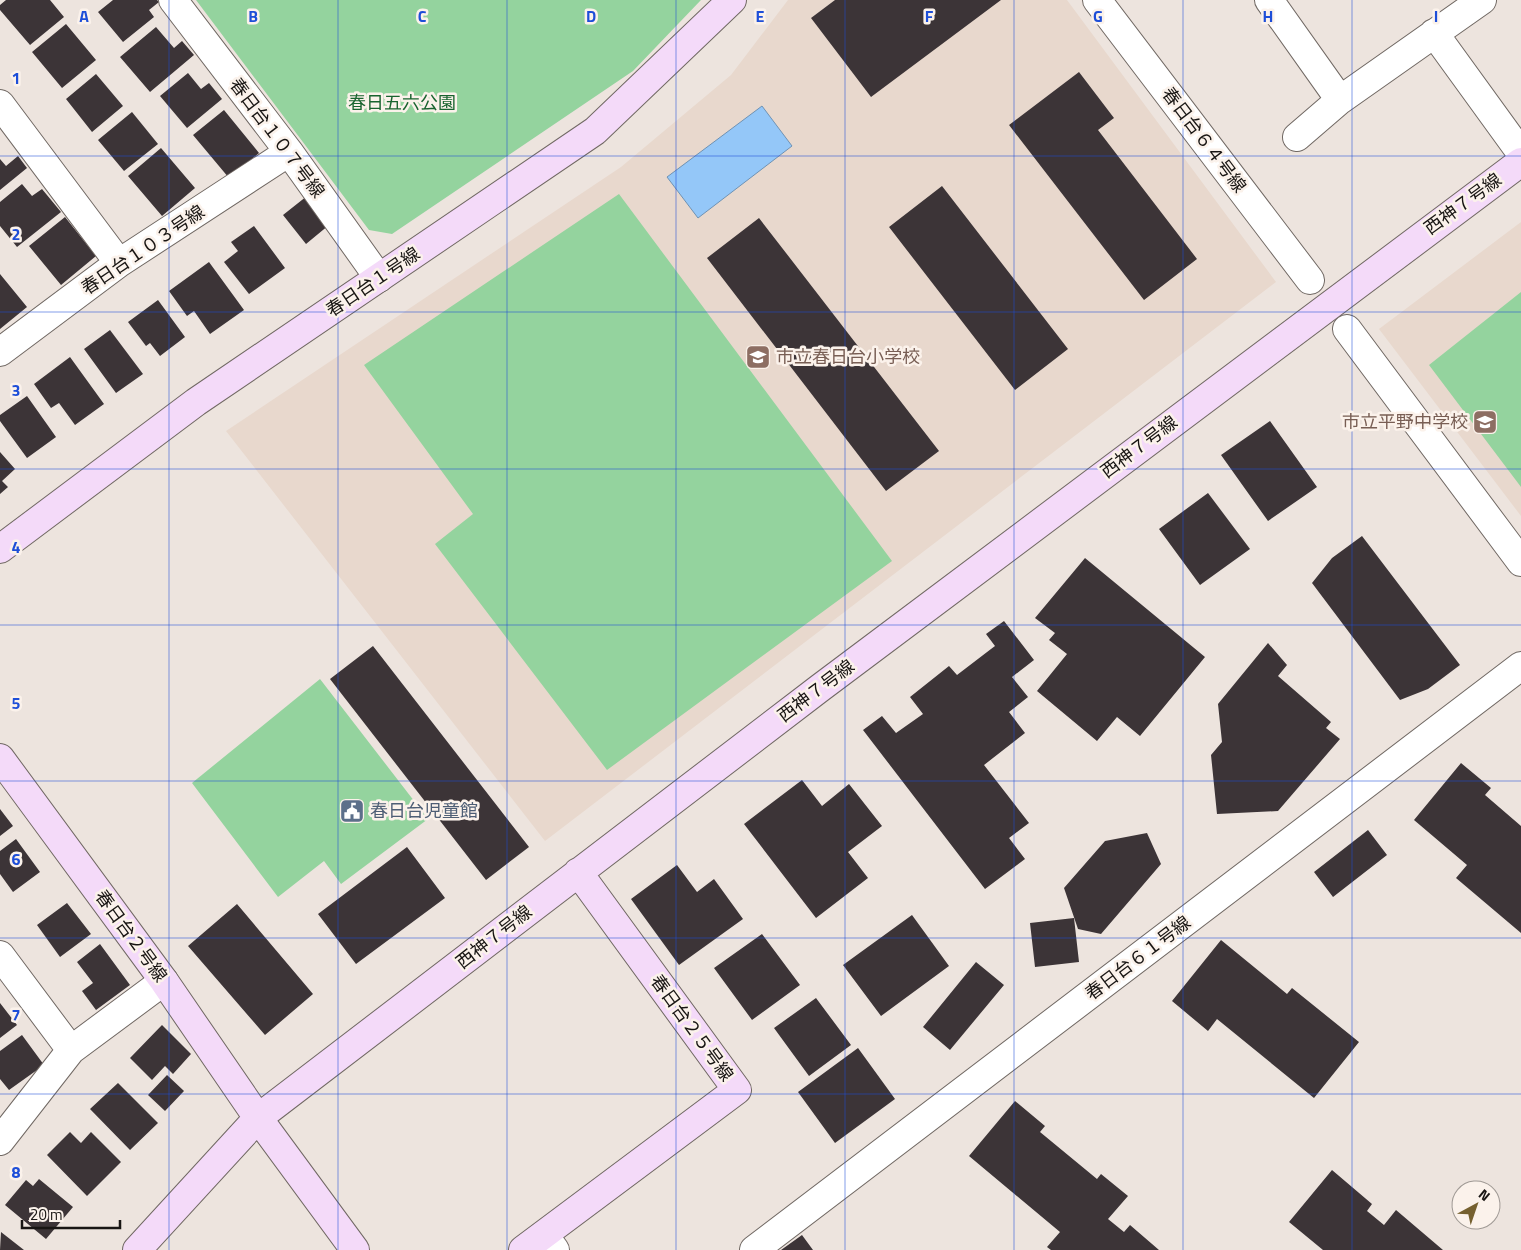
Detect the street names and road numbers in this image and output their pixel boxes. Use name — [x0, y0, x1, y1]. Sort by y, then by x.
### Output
street label: 春日台１０７号線 — [223, 72, 332, 203]
street label: 春日台６４号線 — [1156, 81, 1253, 198]
street label: 西神７号線 — [1418, 166, 1507, 241]
street label: 春日台１０３号線 — [75, 198, 210, 301]
street label: 春日台１号線 — [320, 240, 425, 323]
street label: 西神７号線 — [1095, 409, 1183, 484]
street label: 西神７号線 — [772, 653, 860, 728]
street label: 春日台２号線 — [89, 884, 174, 987]
street label: 西神７号線 — [450, 898, 537, 975]
street label: 春日台６１号線 — [1079, 909, 1196, 1006]
street label: 春日台２５号線 — [644, 969, 740, 1087]

